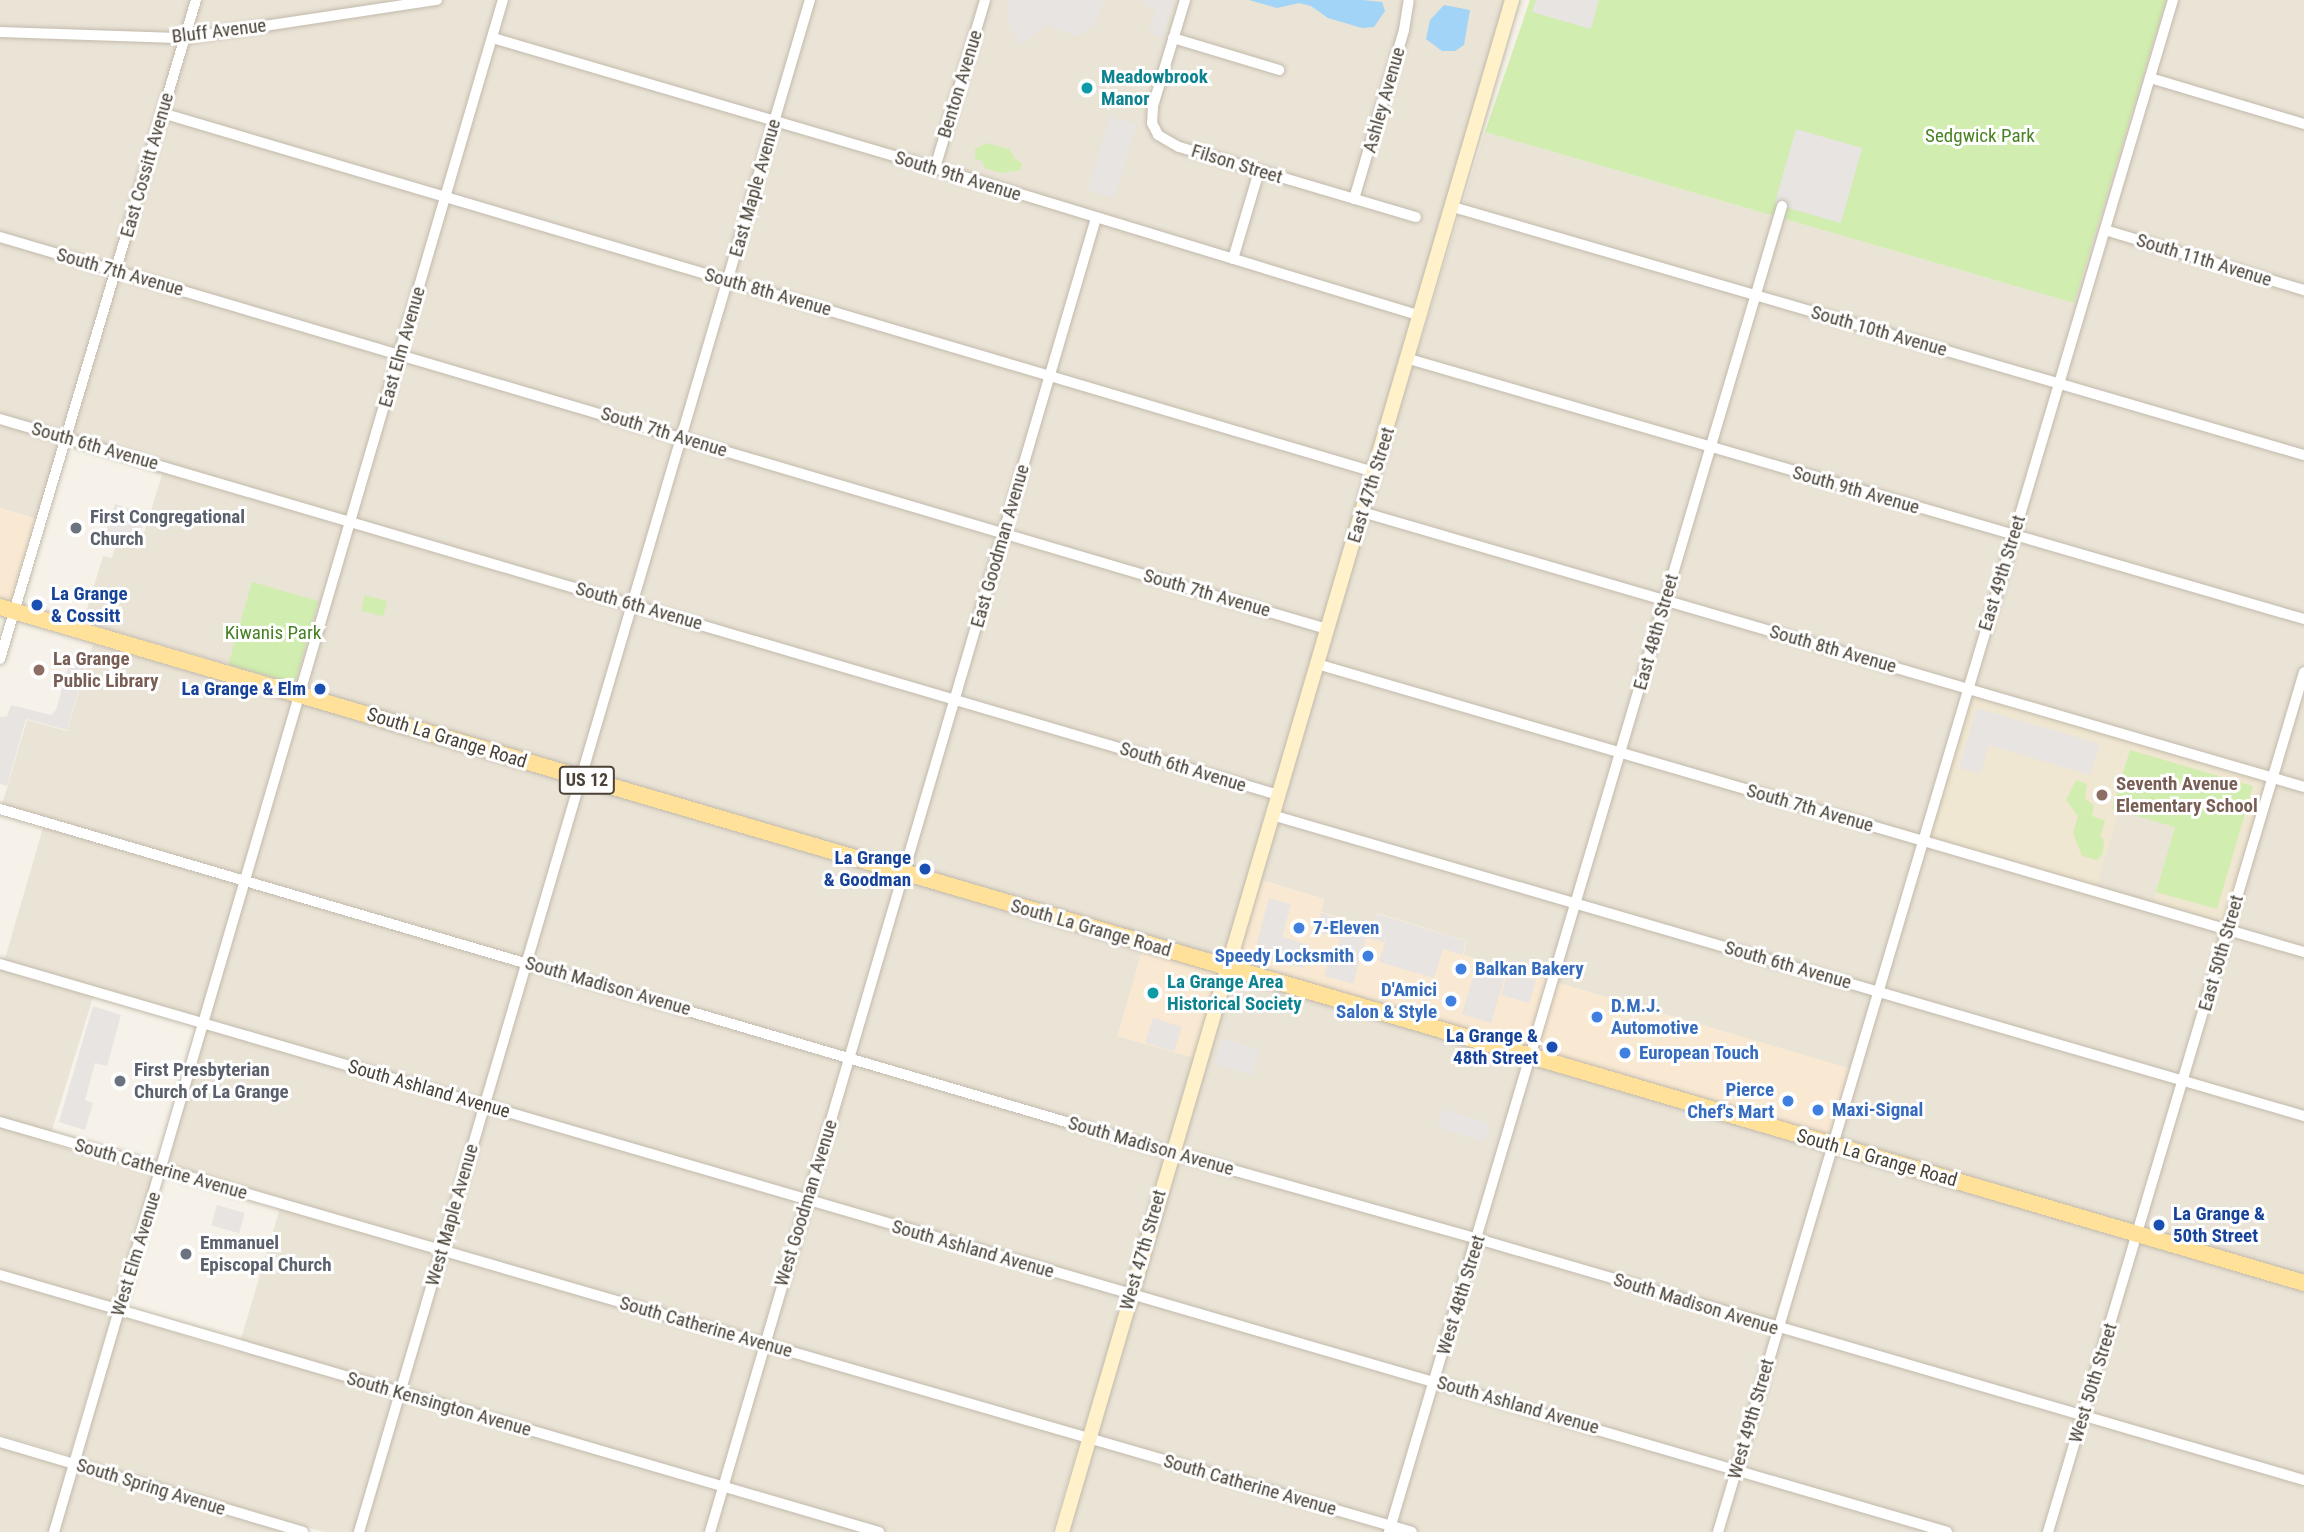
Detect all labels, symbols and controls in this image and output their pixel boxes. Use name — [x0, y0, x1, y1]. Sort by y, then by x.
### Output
street label: Bluff Avenue — [170, 14, 268, 48]
street label: Benton Avenue — [933, 27, 987, 141]
street label: Ashley Avenue — [1358, 45, 1410, 155]
place label: Meadowbrook Manor — [1101, 66, 1208, 110]
marker: Meadowbrook Manor — [1079, 80, 1095, 96]
street label: East Cossitt Avenue — [115, 90, 179, 240]
street label: East Maple Avenue — [724, 116, 786, 260]
park label: Sedgwick Park — [1925, 125, 2035, 147]
street label: Filson Street — [1189, 139, 1285, 189]
street label: South 9th Avenue — [892, 146, 1024, 206]
street label: South 11th Avenue — [2134, 229, 2274, 291]
street label: South 7th Avenue — [54, 243, 186, 301]
street label: South 8th Avenue — [702, 263, 834, 321]
street label: East Elm Avenue — [374, 284, 430, 410]
street label: South 10th Avenue — [1808, 301, 1950, 361]
street label: South 7th Avenue — [598, 402, 730, 462]
street label: South 6th Avenue — [29, 417, 161, 475]
street label: East 47th Street — [1343, 424, 1399, 546]
street label: South 9th Avenue — [1790, 461, 1922, 519]
street label: East Goodman Avenue — [966, 462, 1034, 630]
place label: First Congregational Church — [90, 506, 245, 550]
street label: East 49th Street — [1974, 512, 2030, 634]
marker: First Congregational Church — [68, 520, 84, 536]
street label: South 7th Avenue — [1141, 564, 1273, 622]
street label: East 48th Street — [1629, 571, 1683, 693]
street label: South 6th Avenue — [573, 577, 705, 635]
place label: La Grange & Cossitt — [51, 583, 128, 627]
marker: La Grange & Cossitt — [29, 597, 45, 613]
street label: South 8th Avenue — [1767, 620, 1899, 678]
park label: Kiwanis Park — [225, 622, 321, 644]
place label: La Grange Public Library — [53, 648, 158, 692]
marker: La Grange Public Library — [31, 662, 47, 678]
place label: La Grange & Elm — [182, 678, 306, 700]
marker: La Grange & Elm — [312, 681, 328, 697]
street label: South La Grange Road — [364, 703, 530, 773]
street label: South 6th Avenue — [1117, 737, 1249, 797]
road number: US 12 — [557, 766, 617, 794]
place label: Seventh Avenue Elementary School — [2116, 773, 2258, 817]
street label: South 7th Avenue — [1744, 779, 1876, 837]
marker: Seventh Avenue Elementary School — [2094, 787, 2110, 803]
place label: La Grange & Goodman — [824, 847, 911, 891]
marker: La Grange & Goodman — [917, 861, 933, 877]
street label: East 50th Street — [2194, 892, 2248, 1014]
street label: South La Grange Road — [1008, 894, 1174, 962]
place label: 7-Eleven — [1313, 917, 1379, 939]
marker: 7-Eleven — [1291, 920, 1307, 936]
street label: South 6th Avenue — [1722, 936, 1854, 994]
place label: Speedy Locksmith — [1215, 945, 1354, 967]
marker: Speedy Locksmith — [1360, 948, 1376, 964]
street label: South Madison Avenue — [522, 951, 694, 1021]
place label: Balkan Bakery — [1475, 958, 1584, 980]
marker: Balkan Bakery — [1453, 961, 1469, 977]
place label: La Grange Area Historical Society — [1167, 971, 1302, 1015]
place label: D'Amici Salon & Style — [1336, 979, 1437, 1023]
marker: La Grange Area Historical Society — [1145, 985, 1161, 1001]
marker: D'Amici Salon & Style — [1443, 993, 1459, 1009]
place label: D.M.J. Automotive — [1611, 995, 1698, 1039]
marker: D.M.J. Automotive — [1589, 1009, 1605, 1025]
place label: La Grange & 48th Street — [1446, 1025, 1538, 1069]
marker: La Grange & 48th Street — [1544, 1039, 1560, 1055]
place label: European Touch — [1639, 1042, 1759, 1064]
marker: European Touch — [1617, 1045, 1633, 1061]
street label: South Ashland Avenue — [345, 1055, 513, 1123]
place label: First Presbyterian Church of La Grange — [134, 1059, 289, 1103]
marker: First Presbyterian Church of La Grange — [112, 1073, 128, 1089]
place label: Pierce Chef's Mart — [1687, 1079, 1774, 1123]
marker: Pierce Chef's Mart — [1780, 1093, 1796, 1109]
place label: Maxi-Signal — [1832, 1099, 1923, 1121]
marker: Maxi-Signal — [1810, 1102, 1826, 1118]
street label: South Madison Avenue — [1065, 1111, 1237, 1181]
street label: West Goodman Avenue — [770, 1117, 842, 1289]
street label: South La Grange Road — [1794, 1124, 1960, 1192]
street label: South Catherine Avenue — [72, 1133, 250, 1205]
street label: West Maple Avenue — [421, 1141, 483, 1289]
street label: West 47th Street — [1115, 1187, 1171, 1313]
street label: West Elm Avenue — [106, 1189, 166, 1319]
place label: La Grange & 50th Street — [2173, 1203, 2265, 1247]
street label: South Ashland Avenue — [889, 1215, 1057, 1283]
marker: La Grange & 50th Street — [2151, 1217, 2167, 1233]
place label: Emmanuel Episcopal Church — [200, 1232, 332, 1276]
street label: West 48th Street — [1432, 1232, 1490, 1358]
marker: Emmanuel Episcopal Church — [178, 1246, 194, 1262]
street label: South Madison Avenue — [1611, 1268, 1781, 1340]
street label: South Catherine Avenue — [617, 1291, 795, 1363]
street label: West 50th Street — [2064, 1320, 2122, 1446]
street label: West 49th Street — [1723, 1356, 1779, 1482]
street label: South Kensington Avenue — [344, 1367, 534, 1441]
street label: South Ashland Avenue — [1434, 1371, 1602, 1439]
street label: South Catherine Avenue — [1161, 1449, 1339, 1521]
street label: South Spring Avenue — [74, 1453, 228, 1521]

